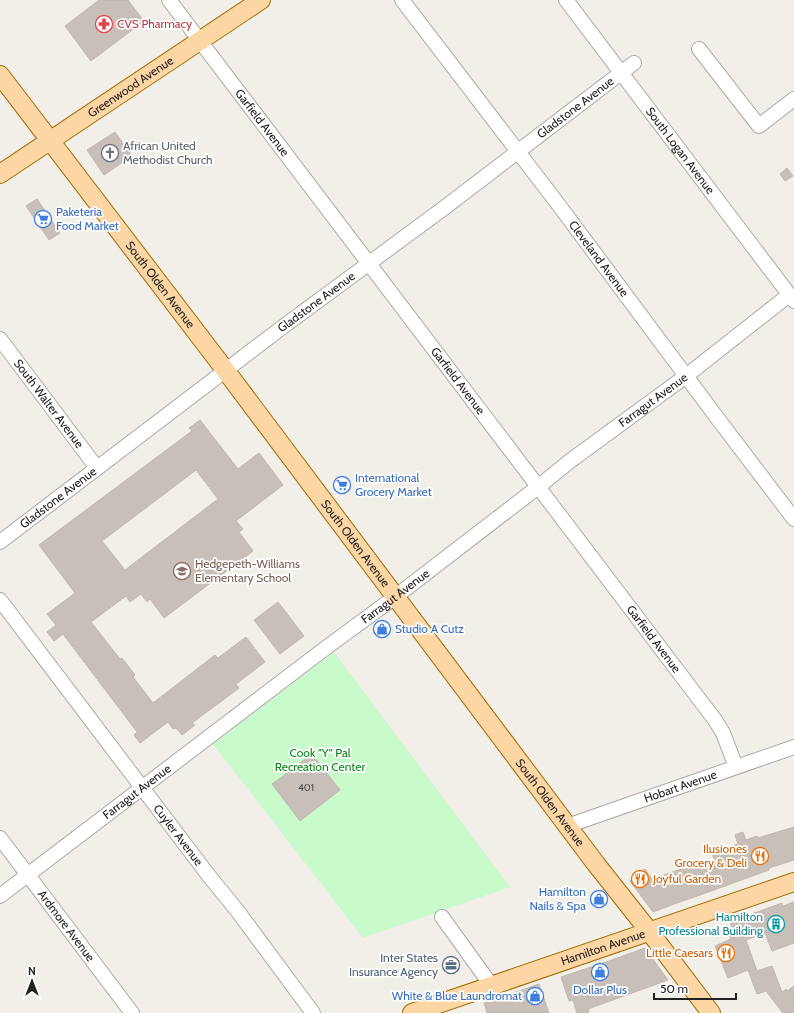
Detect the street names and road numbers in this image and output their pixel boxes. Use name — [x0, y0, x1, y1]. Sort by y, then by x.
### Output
street label: Greenwood Avenue — [85, 53, 176, 120]
street label: Gladstone Avenue — [534, 73, 617, 141]
street label: Garfield Avenue — [232, 86, 293, 159]
street label: South Logan Avenue — [643, 104, 718, 197]
street label: Cleveland Avenue — [566, 217, 632, 299]
street label: South Olden Avenue — [123, 238, 199, 331]
street label: Gladstone Avenue — [274, 268, 358, 335]
street label: Garfield Avenue — [428, 344, 489, 417]
street label: South Walter Avenue — [11, 356, 87, 451]
street label: Farragut Avenue — [615, 370, 690, 430]
street label: Gladstone Avenue — [16, 463, 99, 531]
street label: South Olden Avenue — [318, 496, 393, 590]
street label: Farragut Avenue — [358, 565, 432, 627]
street label: Garfield Avenue — [624, 602, 684, 675]
street label: South Olden Avenue — [513, 756, 588, 849]
street label: Farragut Avenue — [99, 761, 174, 822]
street label: Hobart Avenue — [642, 767, 719, 806]
street label: Cuyler Avenue — [150, 801, 207, 869]
street label: Ardmore Avenue — [35, 887, 98, 964]
street label: Hamilton Avenue — [559, 926, 647, 968]

